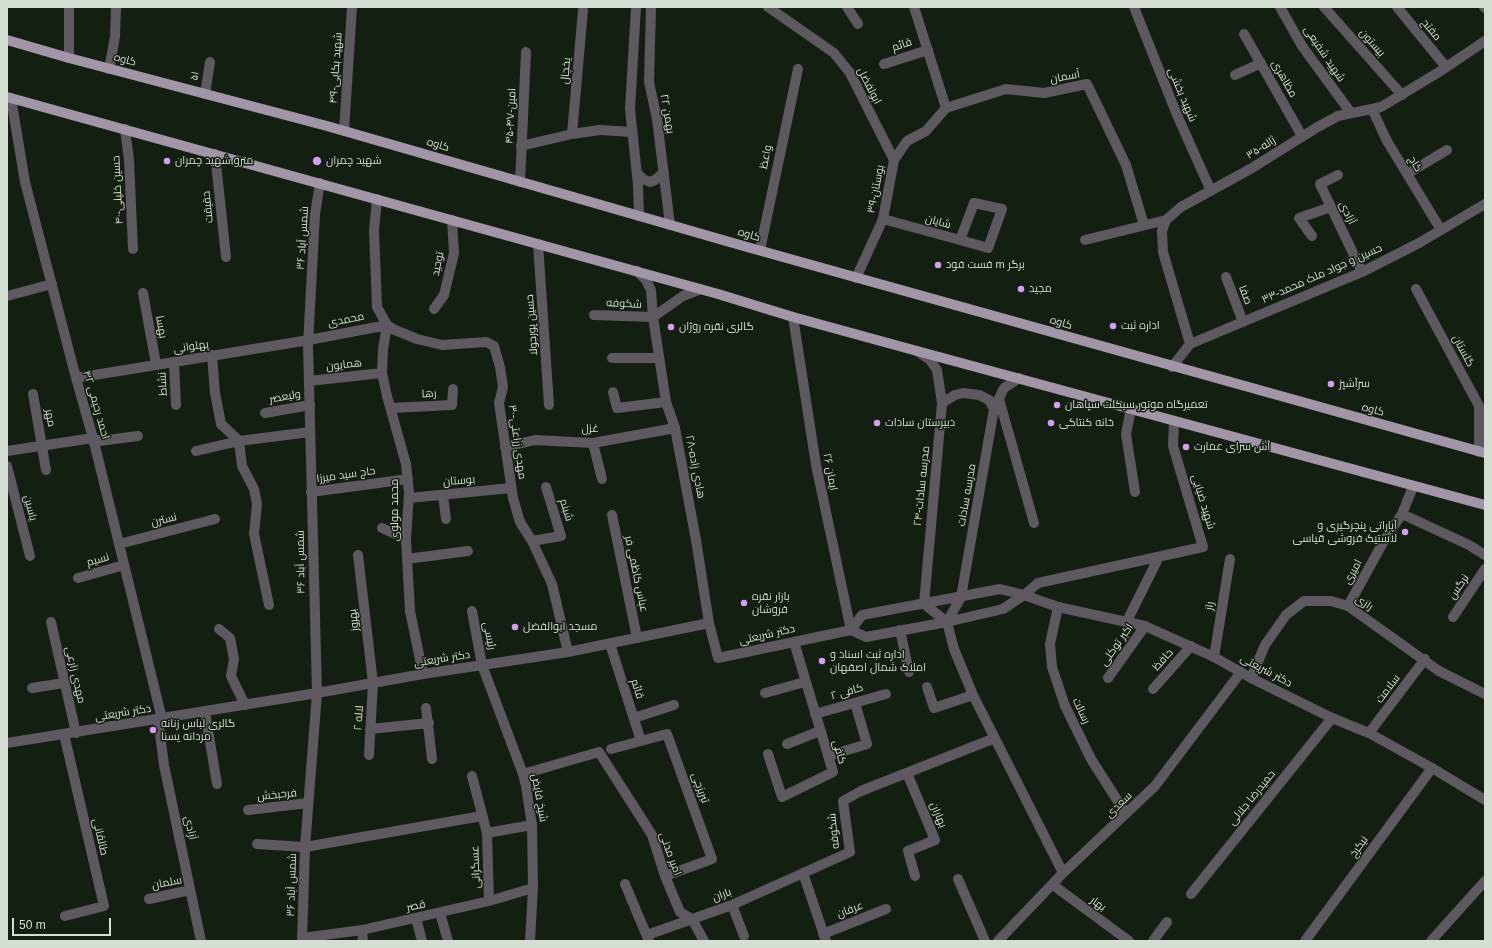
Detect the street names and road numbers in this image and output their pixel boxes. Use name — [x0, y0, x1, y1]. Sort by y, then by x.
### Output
street label: مفتح — [1418, 16, 1444, 44]
street label: شهید شفیعی — [1300, 24, 1348, 84]
street label: بیستون — [1356, 26, 1388, 60]
street label: ۴۹-شهید بکایی — [327, 32, 345, 104]
street label: قائم — [890, 36, 914, 54]
street label: کاوه — [112, 51, 138, 69]
street label: یخچال — [558, 57, 574, 85]
street label: مظاهری — [1268, 58, 1300, 100]
street label: ابولفضل — [854, 65, 884, 107]
street label: شهید بخشی — [1165, 66, 1199, 124]
street label: آسمان — [1049, 68, 1081, 86]
street label: ۵۱ — [188, 70, 202, 82]
street label: ۴۵-۴۷-امین — [503, 88, 519, 144]
street label: ۲۲ بهمن — [657, 93, 677, 135]
street label: ۳۵-ژاله — [1244, 134, 1278, 162]
street label: کاوه — [425, 136, 451, 154]
street label: واعظ — [757, 144, 775, 170]
street label: کاج — [1405, 154, 1425, 174]
street label: ۴۰-حسین خلیلی — [110, 155, 126, 225]
street label: ۳۹-بوستان — [865, 164, 887, 214]
street label: حقیقت — [200, 190, 216, 224]
street label: آزادی — [1336, 199, 1358, 227]
street label: شمس آباد ۳۶ — [294, 206, 312, 270]
street label: شایان — [924, 212, 952, 232]
street label: کاوه — [736, 226, 762, 244]
street label: ۳۳-حسین و جواد ملک محمد — [1260, 241, 1384, 307]
street label: توحید — [429, 251, 447, 277]
street label: صفا — [1235, 284, 1255, 306]
street label: حسین پورجولا — [523, 294, 541, 356]
street label: شکوفه — [606, 296, 642, 312]
street label: محمدی — [327, 310, 365, 330]
street label: کاوه — [1048, 314, 1074, 332]
street label: بهسا — [153, 315, 169, 339]
street label: گلستان — [1449, 333, 1477, 369]
street label: پهلوانی — [172, 338, 210, 356]
street label: همایون — [325, 357, 363, 373]
street label: ۴۲ احمد رحیمی — [80, 369, 112, 441]
street label: نشاط — [156, 372, 170, 396]
street label: رها — [421, 387, 437, 401]
street label: ولیعصر — [268, 388, 302, 406]
street label: کاوه — [1360, 401, 1386, 419]
street label: ۳۰-مهدی زراعتی — [505, 404, 529, 480]
street label: مهر — [42, 408, 58, 428]
street label: غزل — [581, 422, 599, 436]
street label: ۲۸-هادی زاده — [682, 434, 708, 500]
street label: ۲۴-مدرسه سادات — [911, 445, 933, 527]
street label: ۲۶ ایمان — [820, 452, 840, 492]
street label: مدرسه سادات — [955, 463, 979, 527]
street label: حاج سید میرزا — [316, 464, 376, 486]
street label: بوستان — [442, 473, 476, 489]
street label: شهید ضیایی — [1188, 473, 1218, 531]
street label: محمد مولوی — [388, 479, 402, 541]
street label: یاسین — [20, 494, 40, 522]
street label: شبنم — [556, 497, 576, 523]
street label: نسترن — [150, 510, 178, 530]
street label: شمس آباد ۳۶ — [294, 530, 308, 594]
street label: عباس کاظمی فر — [621, 535, 651, 613]
street label: نسیم — [85, 551, 111, 569]
street label: امیری — [1341, 557, 1365, 587]
street label: نرگس — [1446, 572, 1472, 602]
street label: رازی — [1353, 592, 1375, 614]
street label: راز — [1203, 601, 1217, 611]
street label: بهروز — [346, 608, 362, 632]
street label: رئیسی — [480, 621, 498, 651]
street label: اکبر توکلی — [1098, 621, 1136, 669]
street label: دکتر شریعتی — [738, 622, 796, 648]
street label: مهدی زارعی — [62, 645, 88, 705]
street label: حافظ — [1150, 646, 1176, 674]
street label: دکتر شریعتی — [413, 648, 471, 670]
street label: دکتر شریعتی — [1238, 652, 1294, 690]
street label: سلامت — [1373, 672, 1403, 706]
street label: قائم — [628, 677, 646, 701]
street label: کافی ۲ — [829, 681, 865, 703]
street label: رسالت — [1069, 696, 1093, 726]
street label: دکتر شریعتی — [94, 702, 152, 724]
street label: لاله ۲ — [352, 705, 366, 731]
street label: کافی — [829, 738, 849, 766]
street label: حمیدرضا جلالی — [1226, 768, 1278, 828]
street label: تبریزچی — [688, 771, 712, 805]
street label: شیخ فایض — [528, 773, 550, 823]
street label: فرحبخش — [257, 786, 297, 804]
street label: سعدی — [1103, 789, 1135, 821]
street label: بهاران — [927, 800, 949, 830]
street label: شکوفه — [826, 813, 842, 849]
street label: آزادی — [181, 815, 199, 841]
street label: طالقانی — [89, 817, 111, 857]
street label: امیر مدنی — [656, 830, 684, 878]
street label: نیکرخ — [1347, 834, 1371, 860]
street label: عسگرانی — [469, 845, 483, 889]
street label: شمس آباد ۳۶ — [284, 853, 300, 917]
street label: سلمان — [151, 874, 183, 892]
street label: باران — [711, 885, 733, 905]
street label: بهار — [1088, 894, 1108, 914]
street label: قصر — [405, 898, 427, 914]
street label: عرفان — [835, 899, 865, 921]

